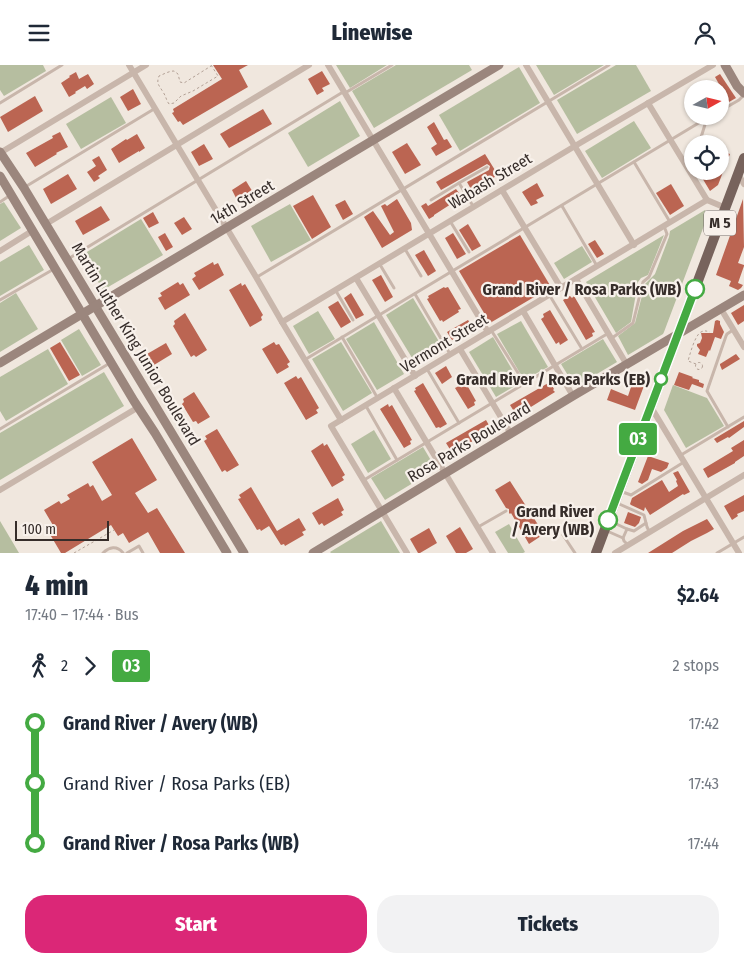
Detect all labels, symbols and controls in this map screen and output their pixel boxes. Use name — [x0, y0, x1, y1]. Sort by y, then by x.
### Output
icon: menu — [25, 19, 53, 47]
text: Linewise — [332, 19, 412, 46]
icon: person — [691, 19, 719, 47]
north arrow — [684, 80, 729, 125]
map controls — [684, 80, 729, 180]
button: locate — [684, 135, 729, 180]
street label: Wabash Street — [445, 148, 536, 213]
street label: 14th Street — [207, 175, 278, 228]
road number: M 5 — [704, 211, 736, 235]
street label: Martin Luther King Junior Boulevard — [68, 239, 204, 449]
marker: Grand River / Rosa Parks (WB) — [685, 279, 705, 299]
place label: Grand River / Rosa Parks (WB) — [483, 280, 681, 299]
street label: Vermont Street — [397, 309, 492, 377]
place label: Grand River / Rosa Parks (EB) — [456, 370, 650, 389]
marker: Grand River / Rosa Parks (EB) — [654, 372, 668, 386]
street label: Rosa Parks Boulevard — [404, 398, 534, 486]
line badge: 03 — [616, 423, 660, 455]
text: 03 — [629, 428, 647, 450]
place label: Grand River / Avery (WB) — [511, 502, 594, 539]
marker: Grand River / Avery (WB) — [598, 510, 618, 530]
scale bar — [15, 518, 109, 541]
text: 100 m — [22, 521, 56, 538]
text: 4 min — [25, 569, 88, 602]
text: $2.64 — [677, 584, 719, 607]
text: 17:40 – 17:44 · Bus — [25, 605, 139, 624]
icon: walk — [25, 652, 53, 680]
icon: forward — [76, 652, 104, 680]
text: 03 — [122, 655, 140, 677]
text: 2 — [61, 656, 68, 675]
text: 2 stops — [673, 656, 719, 675]
text: Grand River / Avery (WB) — [63, 712, 257, 735]
text: 17:42 — [688, 714, 719, 733]
text: Grand River / Rosa Parks (EB) — [63, 772, 290, 795]
text: 17:43 — [688, 774, 719, 793]
text: Grand River / Rosa Parks (WB) — [63, 832, 299, 855]
text: 17:44 — [687, 834, 719, 853]
button: Start — [25, 895, 367, 953]
button: Tickets — [377, 895, 719, 953]

